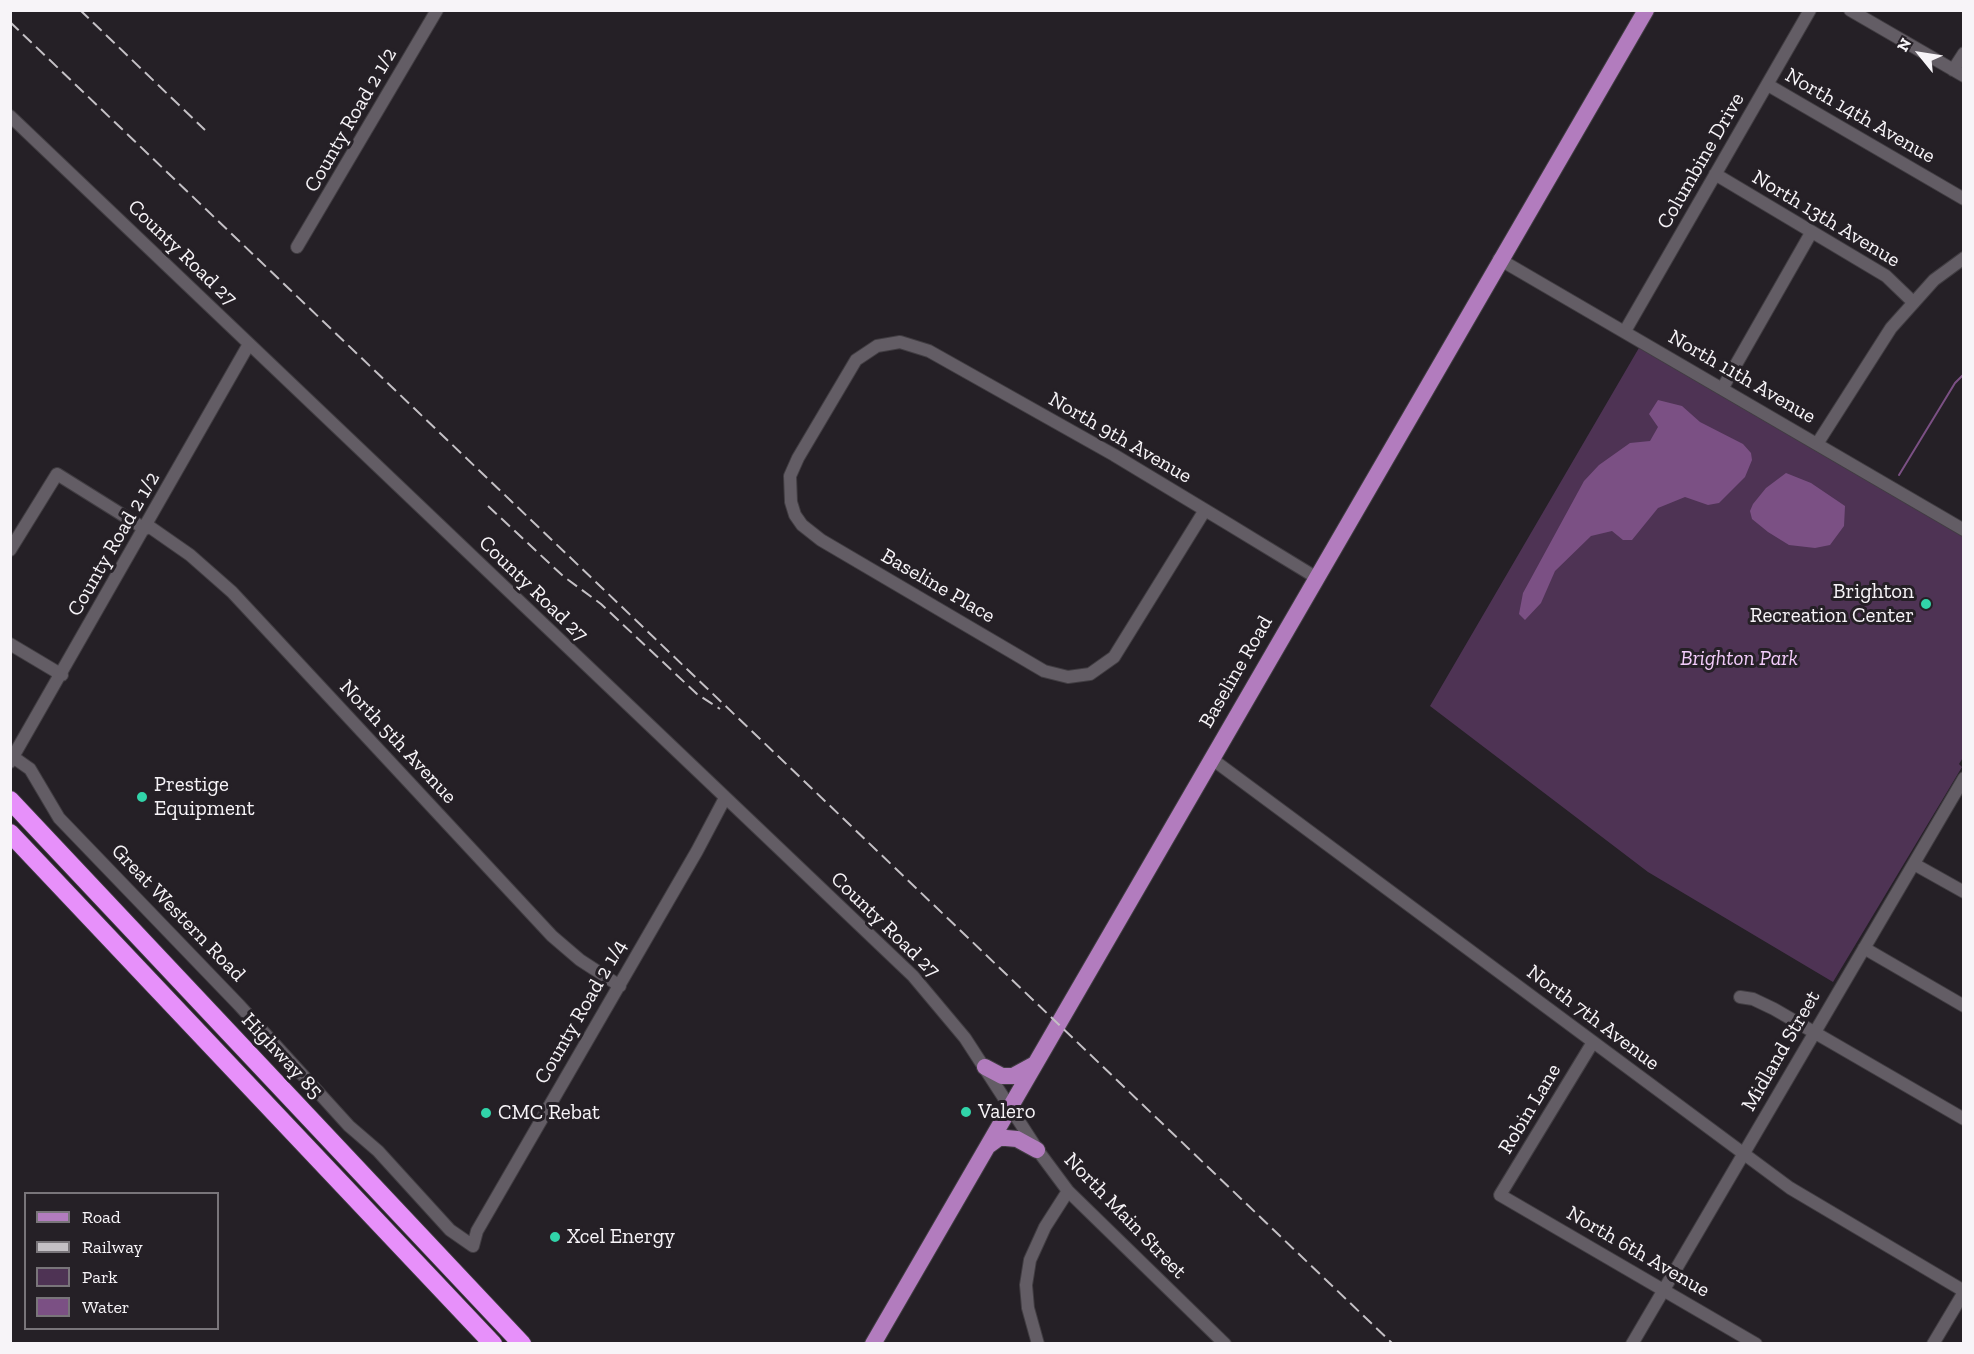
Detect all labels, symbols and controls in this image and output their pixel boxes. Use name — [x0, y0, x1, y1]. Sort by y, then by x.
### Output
north arrow — [1890, 24, 1950, 84]
text: N — [1893, 35, 1915, 55]
street label: County Road 2 1/2 — [299, 43, 403, 197]
street label: North 14th Avenue — [1780, 63, 1940, 169]
street label: Columbine Drive — [1652, 88, 1750, 234]
street label: North 13th Avenue — [1747, 165, 1905, 273]
street label: County Road 27 — [122, 195, 242, 311]
street label: North 11th Avenue — [1664, 325, 1820, 429]
street label: North 9th Avenue — [1044, 387, 1196, 489]
street label: County Road 2 1/2 — [62, 467, 166, 621]
street label: County Road 27 — [473, 531, 593, 647]
street label: Baseline Place — [877, 543, 999, 629]
place label: Brighton Recreation Center — [1750, 579, 1914, 629]
marker: Brighton Recreation Center — [1919, 597, 1933, 611]
street label: Baseline Road — [1194, 611, 1278, 733]
park label: Brighton Park — [1680, 646, 1798, 672]
street label: North 5th Avenue — [334, 675, 462, 809]
place label: Prestige Equipment — [154, 772, 255, 822]
marker: Prestige Equipment — [135, 790, 149, 804]
street label: Great Western Road — [106, 839, 250, 987]
street label: County Road 27 — [825, 867, 945, 983]
street label: County Road 2 1/4 — [529, 935, 633, 1089]
street label: North 7th Avenue — [1522, 960, 1664, 1076]
street label: Midland Street — [1736, 986, 1826, 1116]
street label: Highway 85 — [236, 1008, 328, 1104]
street label: Robin Lane — [1493, 1059, 1567, 1159]
place label: Valero — [978, 1099, 1035, 1125]
place label: CMC Rebat — [498, 1100, 600, 1126]
marker: Valero — [959, 1105, 973, 1119]
marker: CMC Rebat — [479, 1106, 493, 1120]
street label: North Main Street — [1058, 1148, 1192, 1284]
legend — [24, 1192, 219, 1330]
street label: North 6th Avenue — [1562, 1201, 1714, 1303]
text: Road — [82, 1206, 121, 1228]
place label: Xcel Energy — [567, 1224, 675, 1250]
marker: Xcel Energy — [548, 1230, 562, 1244]
text: Railway — [82, 1236, 143, 1258]
text: Park — [82, 1266, 118, 1288]
text: Water — [82, 1296, 129, 1318]

